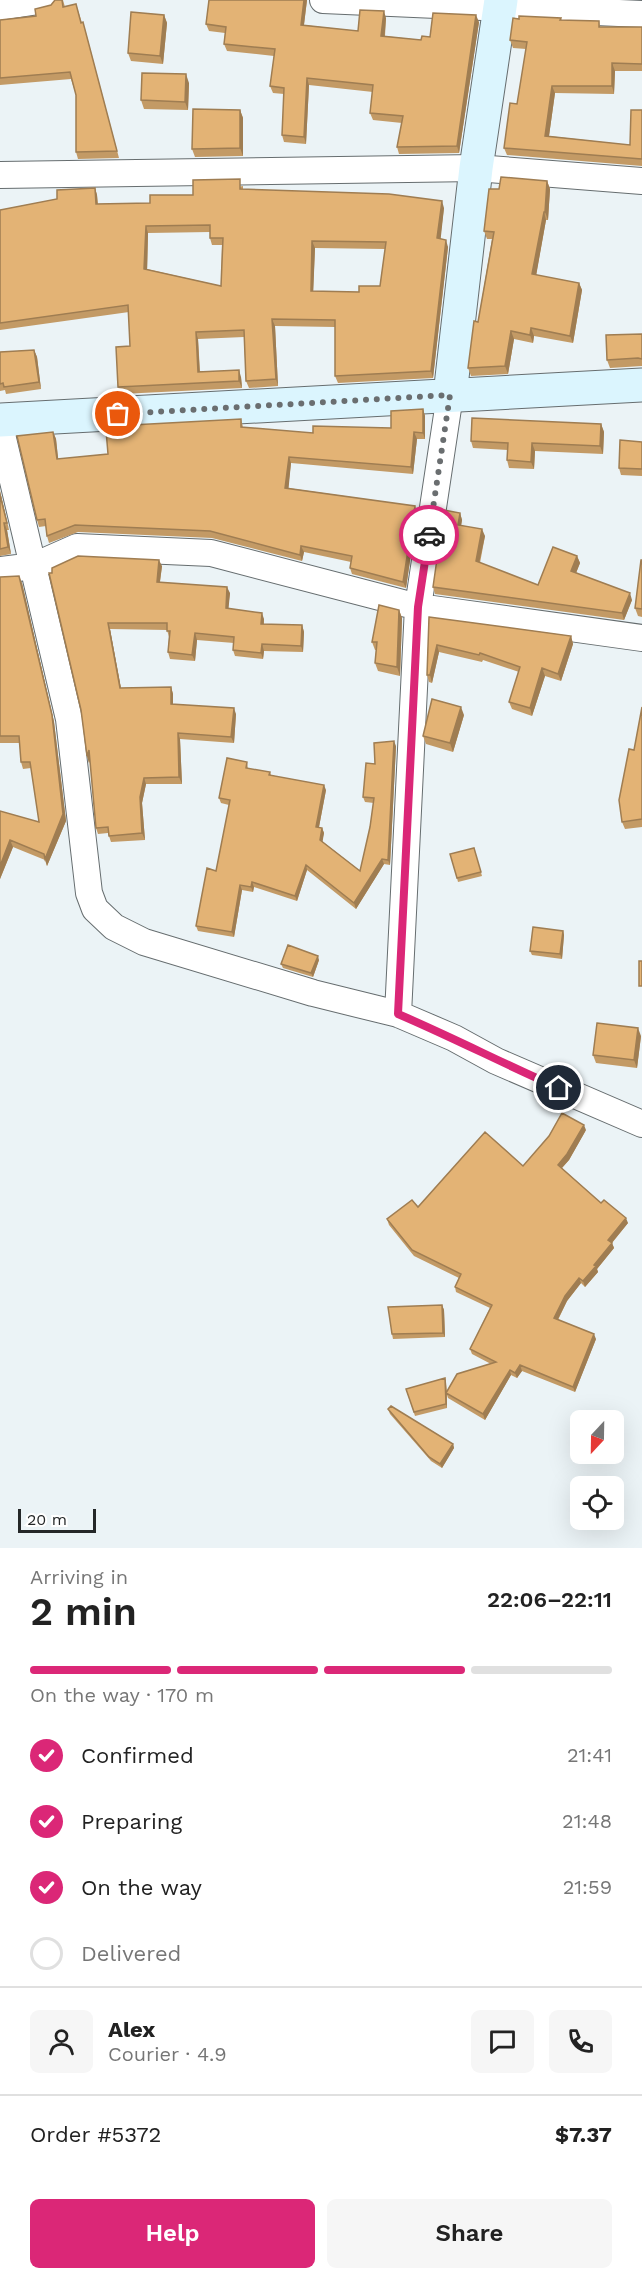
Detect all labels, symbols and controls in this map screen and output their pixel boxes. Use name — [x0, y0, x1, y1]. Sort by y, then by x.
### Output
pin — [92, 388, 143, 439]
icon: bag — [101, 397, 134, 430]
courier — [399, 505, 459, 565]
icon: car — [413, 519, 446, 552]
pin — [533, 1062, 584, 1113]
icon: home — [542, 1071, 575, 1104]
north arrow — [570, 1410, 624, 1464]
map controls — [570, 1410, 624, 1530]
button: locate — [570, 1476, 624, 1530]
scale bar — [18, 1506, 96, 1534]
text: 20 m — [27, 1510, 67, 1529]
text: Arriving in — [30, 1565, 128, 1589]
text: 22:06–22:11 — [487, 1587, 612, 1612]
text: 2 min — [30, 1589, 137, 1634]
text: On the way · 170 m — [30, 1683, 214, 1707]
icon: check — [30, 1739, 63, 1772]
text: Confirmed — [81, 1743, 194, 1768]
text: 21:41 — [567, 1743, 612, 1767]
icon: check — [30, 1805, 63, 1838]
text: Preparing — [81, 1809, 182, 1834]
text: 21:48 — [562, 1809, 612, 1833]
icon: check — [30, 1871, 63, 1904]
text: On the way — [81, 1875, 202, 1900]
text: 21:59 — [563, 1875, 612, 1899]
text: Delivered — [81, 1941, 181, 1966]
button: person — [30, 2010, 93, 2073]
button: chat — [471, 2010, 534, 2073]
button: phone — [549, 2010, 612, 2073]
text: Alex — [108, 2017, 155, 2042]
text: Courier · 4.9 — [108, 2042, 227, 2066]
text: Order #5372 — [30, 2122, 161, 2147]
text: $7.37 — [555, 2122, 612, 2147]
button: Help — [30, 2199, 315, 2268]
button: Share — [327, 2199, 612, 2268]

